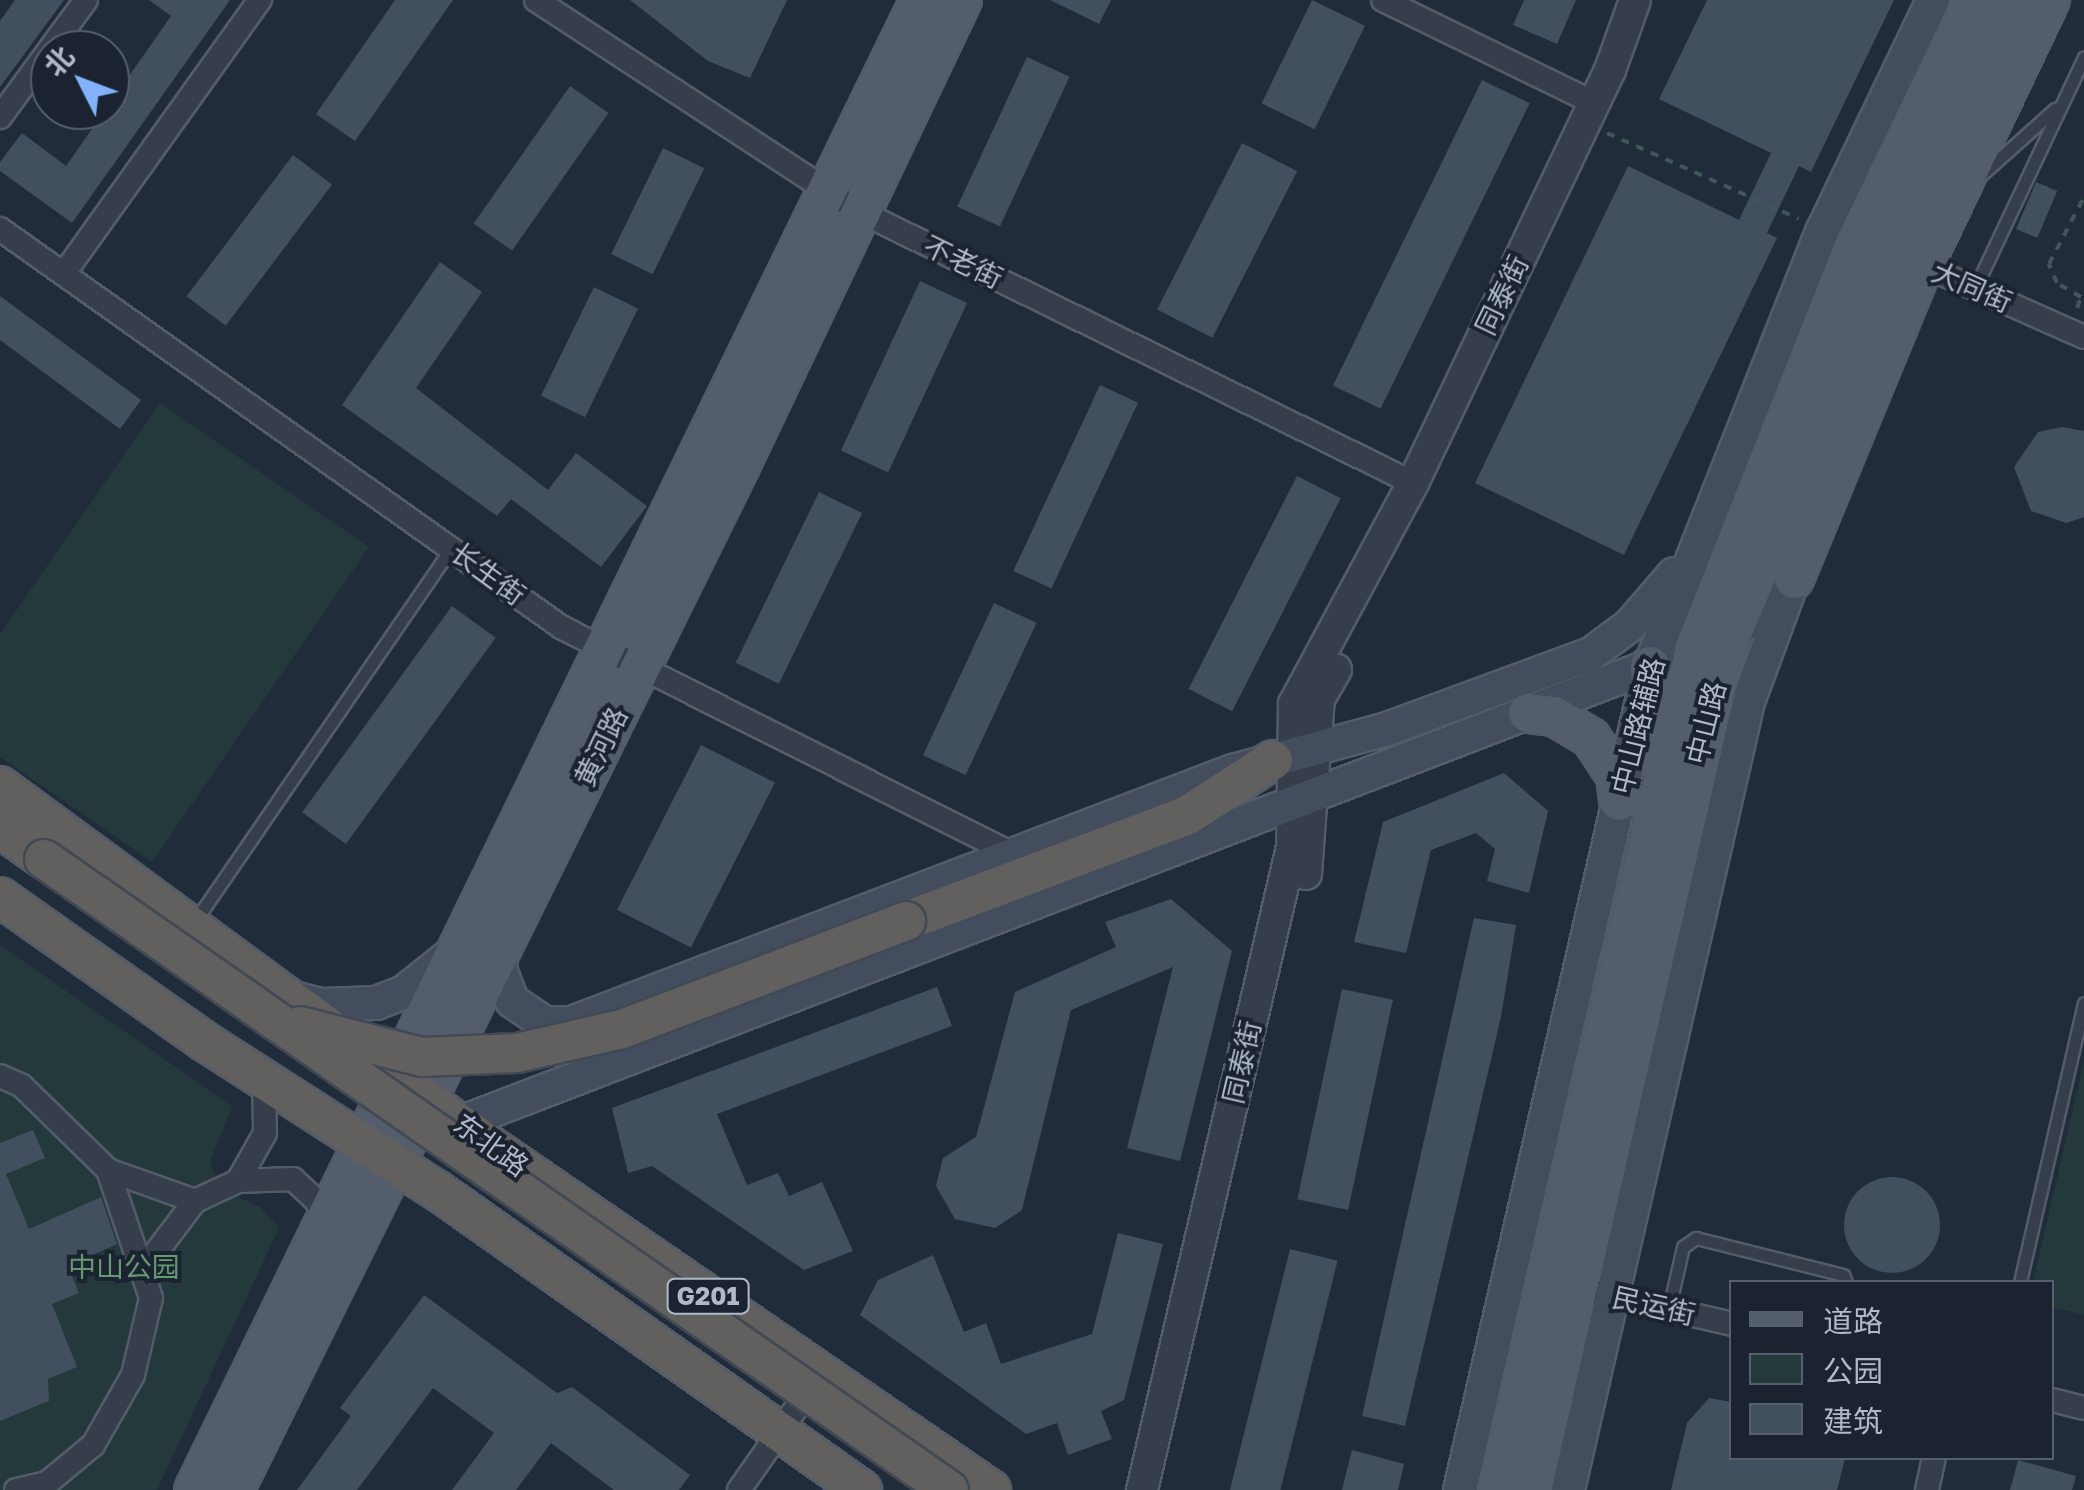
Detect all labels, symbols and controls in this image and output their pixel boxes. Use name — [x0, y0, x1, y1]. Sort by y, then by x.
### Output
north arrow — [30, 30, 130, 130]
text: 北 — [37, 39, 80, 82]
street label: 不老街 — [918, 228, 1008, 296]
street label: 同泰街 — [1468, 250, 1536, 340]
street label: 大同街 — [1927, 255, 2017, 319]
street label: 长生街 — [444, 536, 532, 612]
street label: 中山路辅路 — [1605, 654, 1671, 798]
street label: 中山路 — [1680, 678, 1732, 768]
street label: 黄河路 — [567, 702, 635, 792]
street label: 同泰街 — [1216, 1017, 1268, 1107]
street label: 东北路 — [447, 1107, 535, 1183]
park label: 中山公园 — [68, 1250, 180, 1284]
road number: G201 — [666, 1276, 750, 1316]
street label: 民运街 — [1609, 1280, 1699, 1332]
legend — [1729, 1280, 2054, 1460]
text: 道路 — [1823, 1303, 1883, 1339]
text: 公园 — [1823, 1353, 1883, 1389]
text: 建筑 — [1823, 1403, 1883, 1439]

